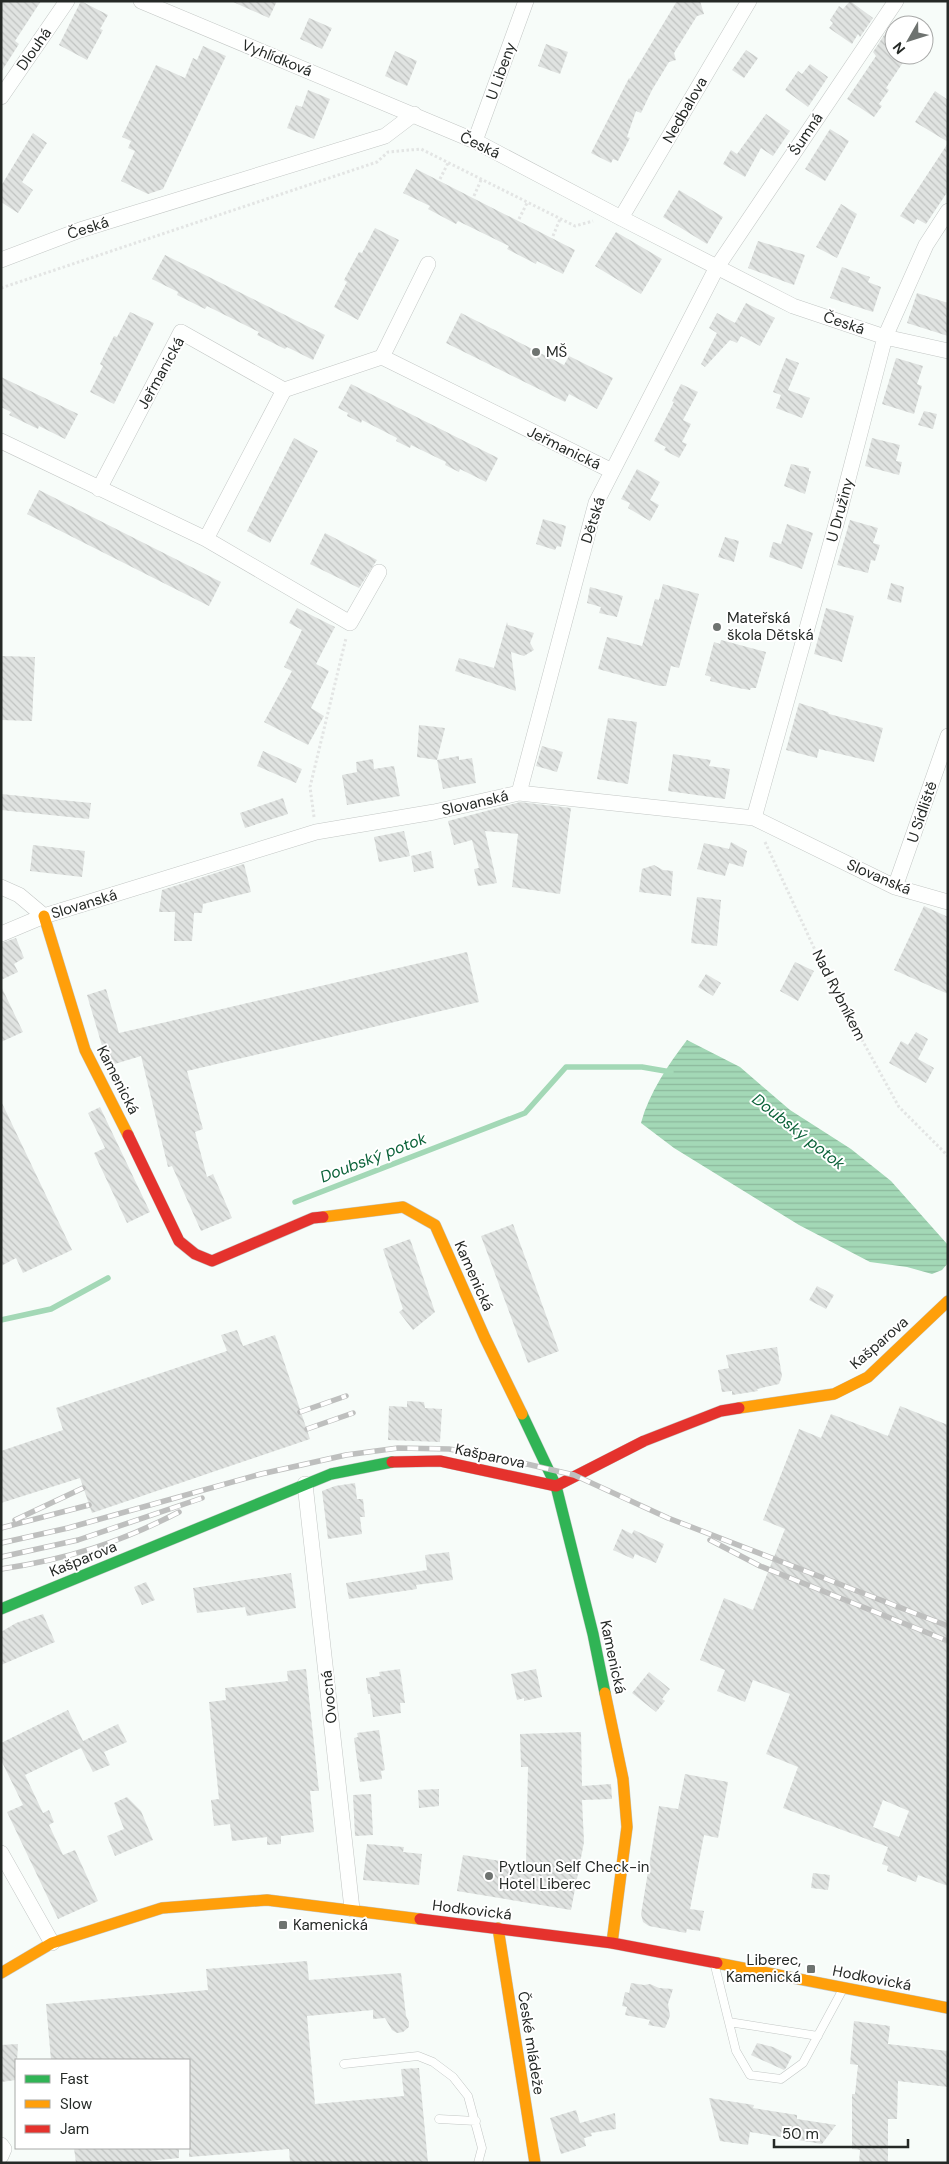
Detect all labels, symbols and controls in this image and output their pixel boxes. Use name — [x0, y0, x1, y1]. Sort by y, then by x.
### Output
north arrow — [884, 15, 934, 65]
street label: Dlouhá — [12, 24, 56, 74]
street label: Vyhlídková — [239, 35, 315, 81]
street label: U Libeny — [481, 39, 521, 103]
text: N — [889, 39, 909, 58]
street label: Nedbalova — [658, 73, 712, 147]
street label: Šumná — [784, 109, 828, 159]
street label: Česká — [457, 127, 503, 163]
street label: Česká — [65, 212, 111, 244]
street label: Česká — [821, 307, 867, 339]
street label: Jeřmanická — [133, 333, 189, 413]
place label: MŠ — [546, 342, 568, 362]
marker: MŠ — [530, 346, 542, 358]
street label: Jeřmanická — [524, 422, 604, 474]
street label: U Družiny — [822, 475, 858, 544]
street label: Dětská — [576, 494, 610, 546]
place label: Mateřská škola Dětská — [727, 608, 814, 645]
marker: Mateřská škola Dětská — [711, 621, 723, 633]
street label: U Sídliště — [902, 779, 942, 845]
street label: Slovanská — [440, 786, 510, 820]
street label: Slovanská — [844, 854, 914, 900]
street label: Slovanská — [49, 884, 119, 924]
street label: Nad Rybníkem — [808, 946, 870, 1044]
street label: Kamenická — [92, 1042, 144, 1118]
water label: Doubský potok — [748, 1089, 850, 1175]
water label: Doubský potok — [317, 1127, 430, 1187]
street label: Kamenická — [450, 1238, 498, 1314]
street label: Kašparova — [846, 1312, 912, 1374]
street label: Kašparova — [453, 1439, 527, 1473]
street label: Kašparova — [46, 1536, 120, 1582]
street label: Kamenická — [595, 1618, 631, 1696]
street label: Ovocná — [316, 1669, 342, 1725]
place label: Pytloun Self Check-in Hotel Liberec — [499, 1857, 649, 1894]
marker: Pytloun Self Check-in Hotel Liberec — [483, 1870, 495, 1882]
street label: Hodkovická — [431, 1895, 513, 1925]
place label: Kamenická — [293, 1915, 368, 1935]
marker: Kamenická — [277, 1919, 289, 1931]
place label: Liberec, Kamenická — [726, 1950, 801, 1987]
street label: Hodkovická — [831, 1961, 913, 1995]
marker: Liberec, Kamenická — [805, 1963, 817, 1975]
street label: České mládeže — [513, 1990, 549, 2096]
legend — [15, 2059, 190, 2149]
text: Fast — [60, 2069, 89, 2089]
text: Slow — [60, 2094, 93, 2114]
scale bar — [774, 2116, 908, 2148]
text: Jam — [60, 2119, 89, 2139]
text: 50 m — [782, 2124, 819, 2144]

